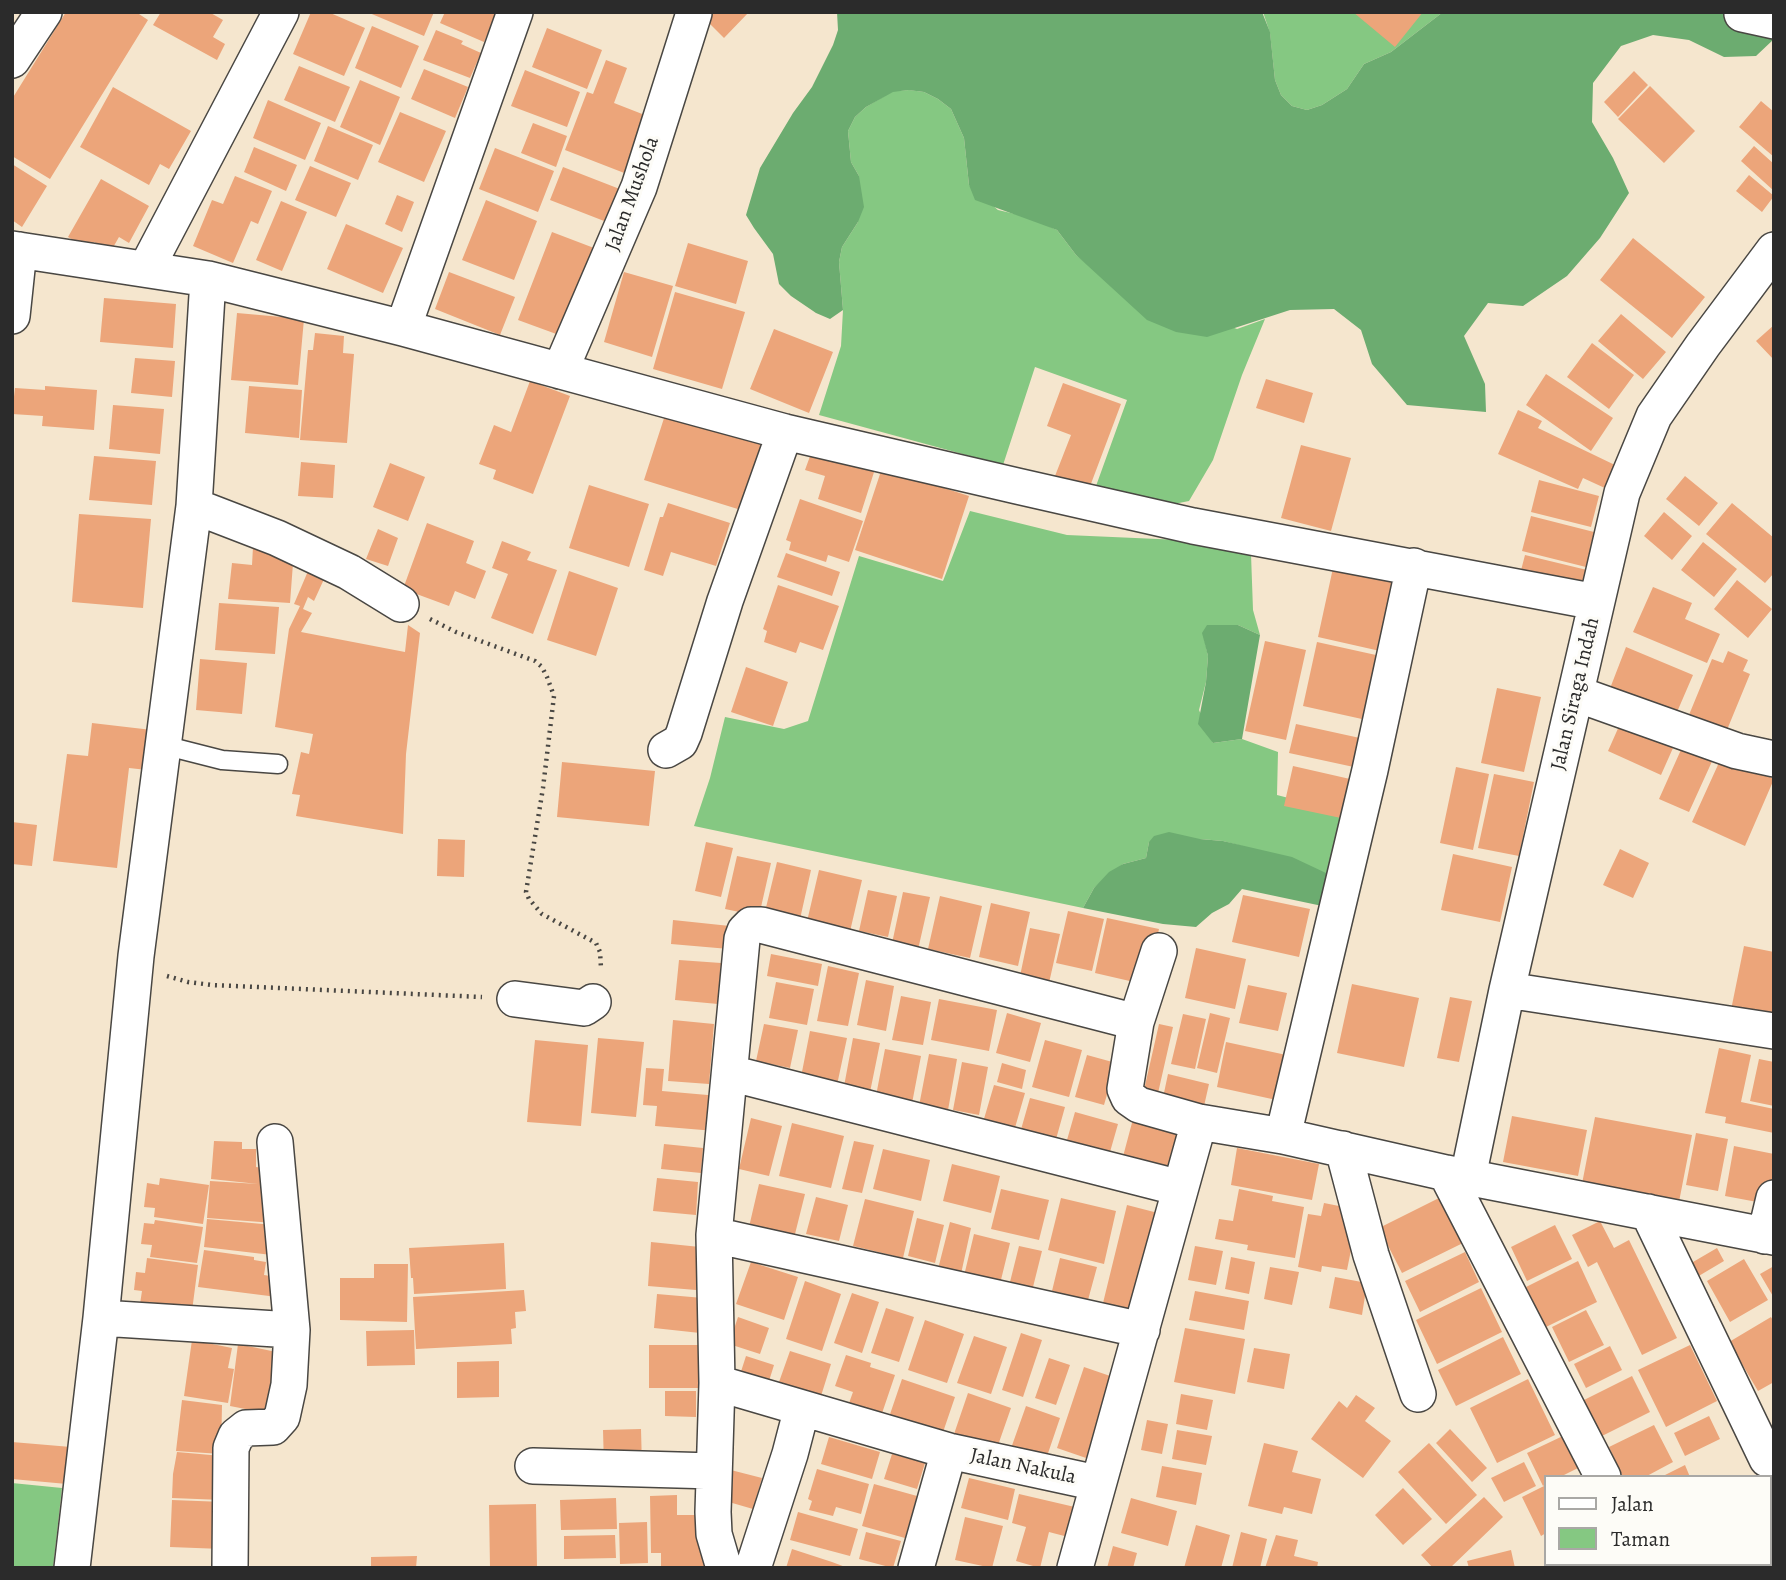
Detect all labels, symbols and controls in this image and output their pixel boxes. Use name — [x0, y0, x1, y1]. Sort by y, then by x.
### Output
street label: Jalan Mushola — [601, 133, 665, 255]
street label: Jalan Siraga Indah — [1546, 615, 1606, 773]
street label: Jalan Nakula — [968, 1443, 1078, 1491]
legend — [1544, 1475, 1772, 1566]
text: Jalan — [1611, 1490, 1653, 1518]
text: Taman — [1611, 1525, 1670, 1553]

